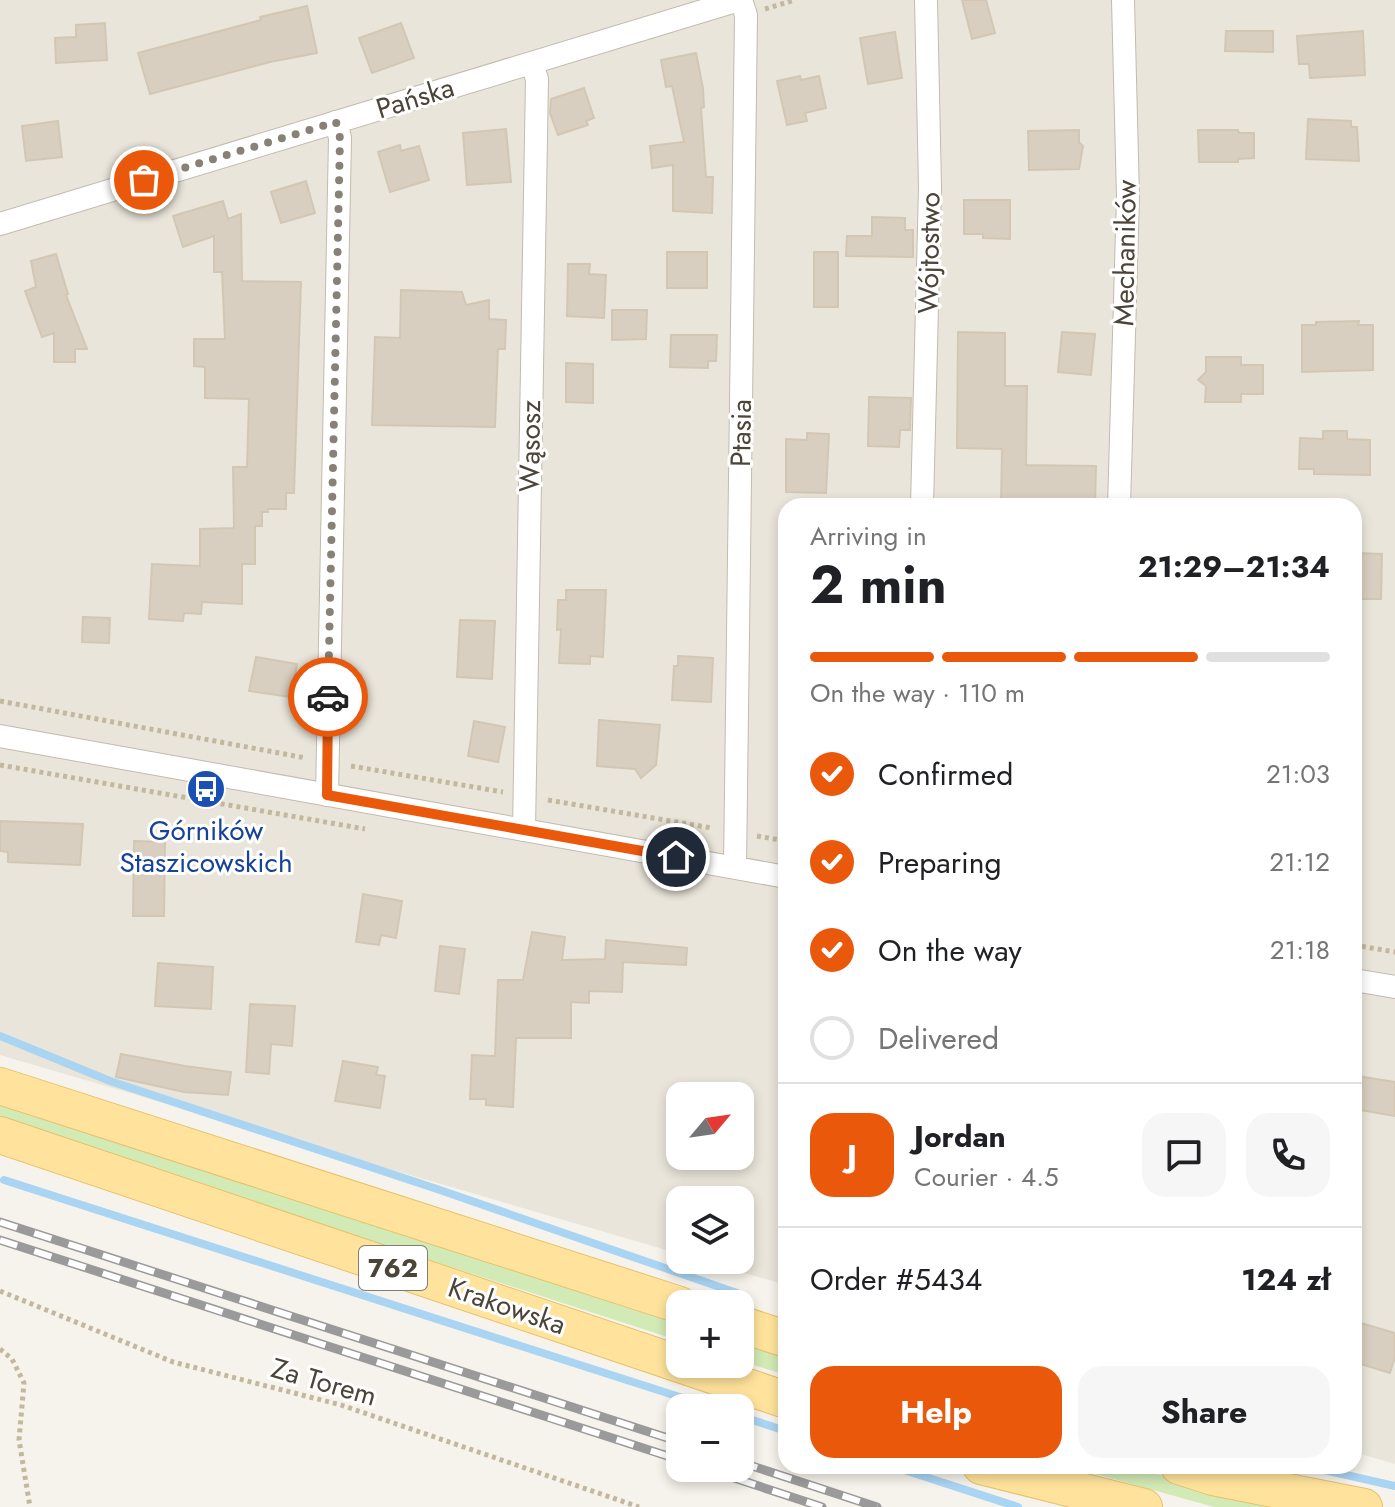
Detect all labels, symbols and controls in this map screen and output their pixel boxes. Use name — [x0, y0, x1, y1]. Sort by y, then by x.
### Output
street label: Pańska — [371, 67, 459, 129]
pin — [110, 146, 178, 214]
icon: bag — [122, 158, 166, 202]
street label: Mechaników — [1103, 179, 1147, 327]
street label: Wójtostwo — [907, 192, 951, 314]
street label: Ptasia — [720, 399, 762, 467]
street label: Wąsosz — [509, 400, 551, 492]
text: Arriving in — [810, 517, 927, 555]
text: 21:29–21:34 — [1138, 545, 1330, 588]
text: 2 min — [810, 547, 947, 623]
courier — [288, 657, 368, 737]
text: On the way · 110 m — [810, 674, 1025, 712]
icon: car — [306, 675, 350, 719]
icon: check — [810, 752, 854, 796]
text: Confirmed — [878, 753, 1013, 796]
text: 21:03 — [1266, 755, 1330, 793]
bus stop icon: Górników Staszicowskich — [185, 768, 227, 810]
place label: Górników Staszicowskich — [119, 810, 293, 883]
pin — [642, 823, 710, 891]
icon: home — [654, 835, 698, 879]
icon: check — [810, 840, 854, 884]
text: Preparing — [878, 841, 1002, 884]
text: 21:12 — [1269, 843, 1330, 881]
icon: check — [810, 928, 854, 972]
text: On the way — [878, 929, 1022, 972]
text: 21:18 — [1270, 931, 1330, 969]
text: Delivered — [878, 1017, 999, 1060]
north arrow — [666, 1082, 754, 1170]
map controls — [666, 1082, 754, 1482]
button: chat — [1142, 1113, 1226, 1197]
button: phone — [1246, 1113, 1330, 1197]
text: Jordan — [914, 1115, 1006, 1158]
text: J — [847, 1134, 857, 1177]
text: Courier · 4.5 — [914, 1158, 1059, 1196]
button: layers — [666, 1186, 754, 1274]
road number: 762 — [359, 1246, 427, 1290]
text: Order #5434 — [810, 1258, 982, 1301]
text: 124 zł — [1241, 1258, 1330, 1301]
street label: Krakowska — [443, 1267, 571, 1345]
button: + — [666, 1290, 754, 1378]
street label: Za Torem — [266, 1347, 382, 1417]
button: Help — [810, 1366, 1062, 1458]
button: Share — [1078, 1366, 1330, 1458]
button: − — [666, 1394, 754, 1482]

